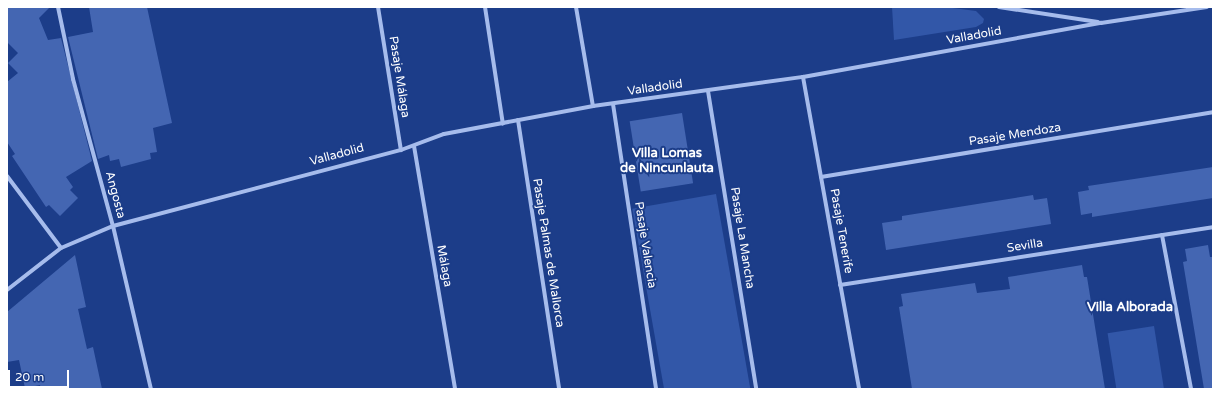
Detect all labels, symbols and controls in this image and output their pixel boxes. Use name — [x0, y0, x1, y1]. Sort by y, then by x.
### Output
street label: Valladolid — [945, 24, 1003, 48]
street label: Pasaje Málaga — [385, 35, 413, 119]
street label: Valladolid — [626, 77, 684, 99]
street label: Pasaje Mendoza — [968, 121, 1062, 149]
street label: Valladolid — [308, 141, 366, 169]
district label: Villa Lomas de Nincunlauta — [620, 146, 714, 177]
street label: Angosta — [102, 170, 128, 220]
street label: Pasaje Palmas de Mallorca — [529, 177, 567, 329]
street label: Pasaje La Mancha — [727, 186, 757, 290]
street label: Pasaje Tenerife — [826, 187, 856, 275]
street label: Pasaje Valencia — [631, 201, 659, 289]
street label: Sevilla — [1006, 236, 1044, 256]
street label: Málaga — [433, 244, 455, 288]
district label: Villa Alborada — [1087, 299, 1173, 315]
scale bar — [10, 362, 71, 388]
text: 20 m — [15, 370, 44, 384]

